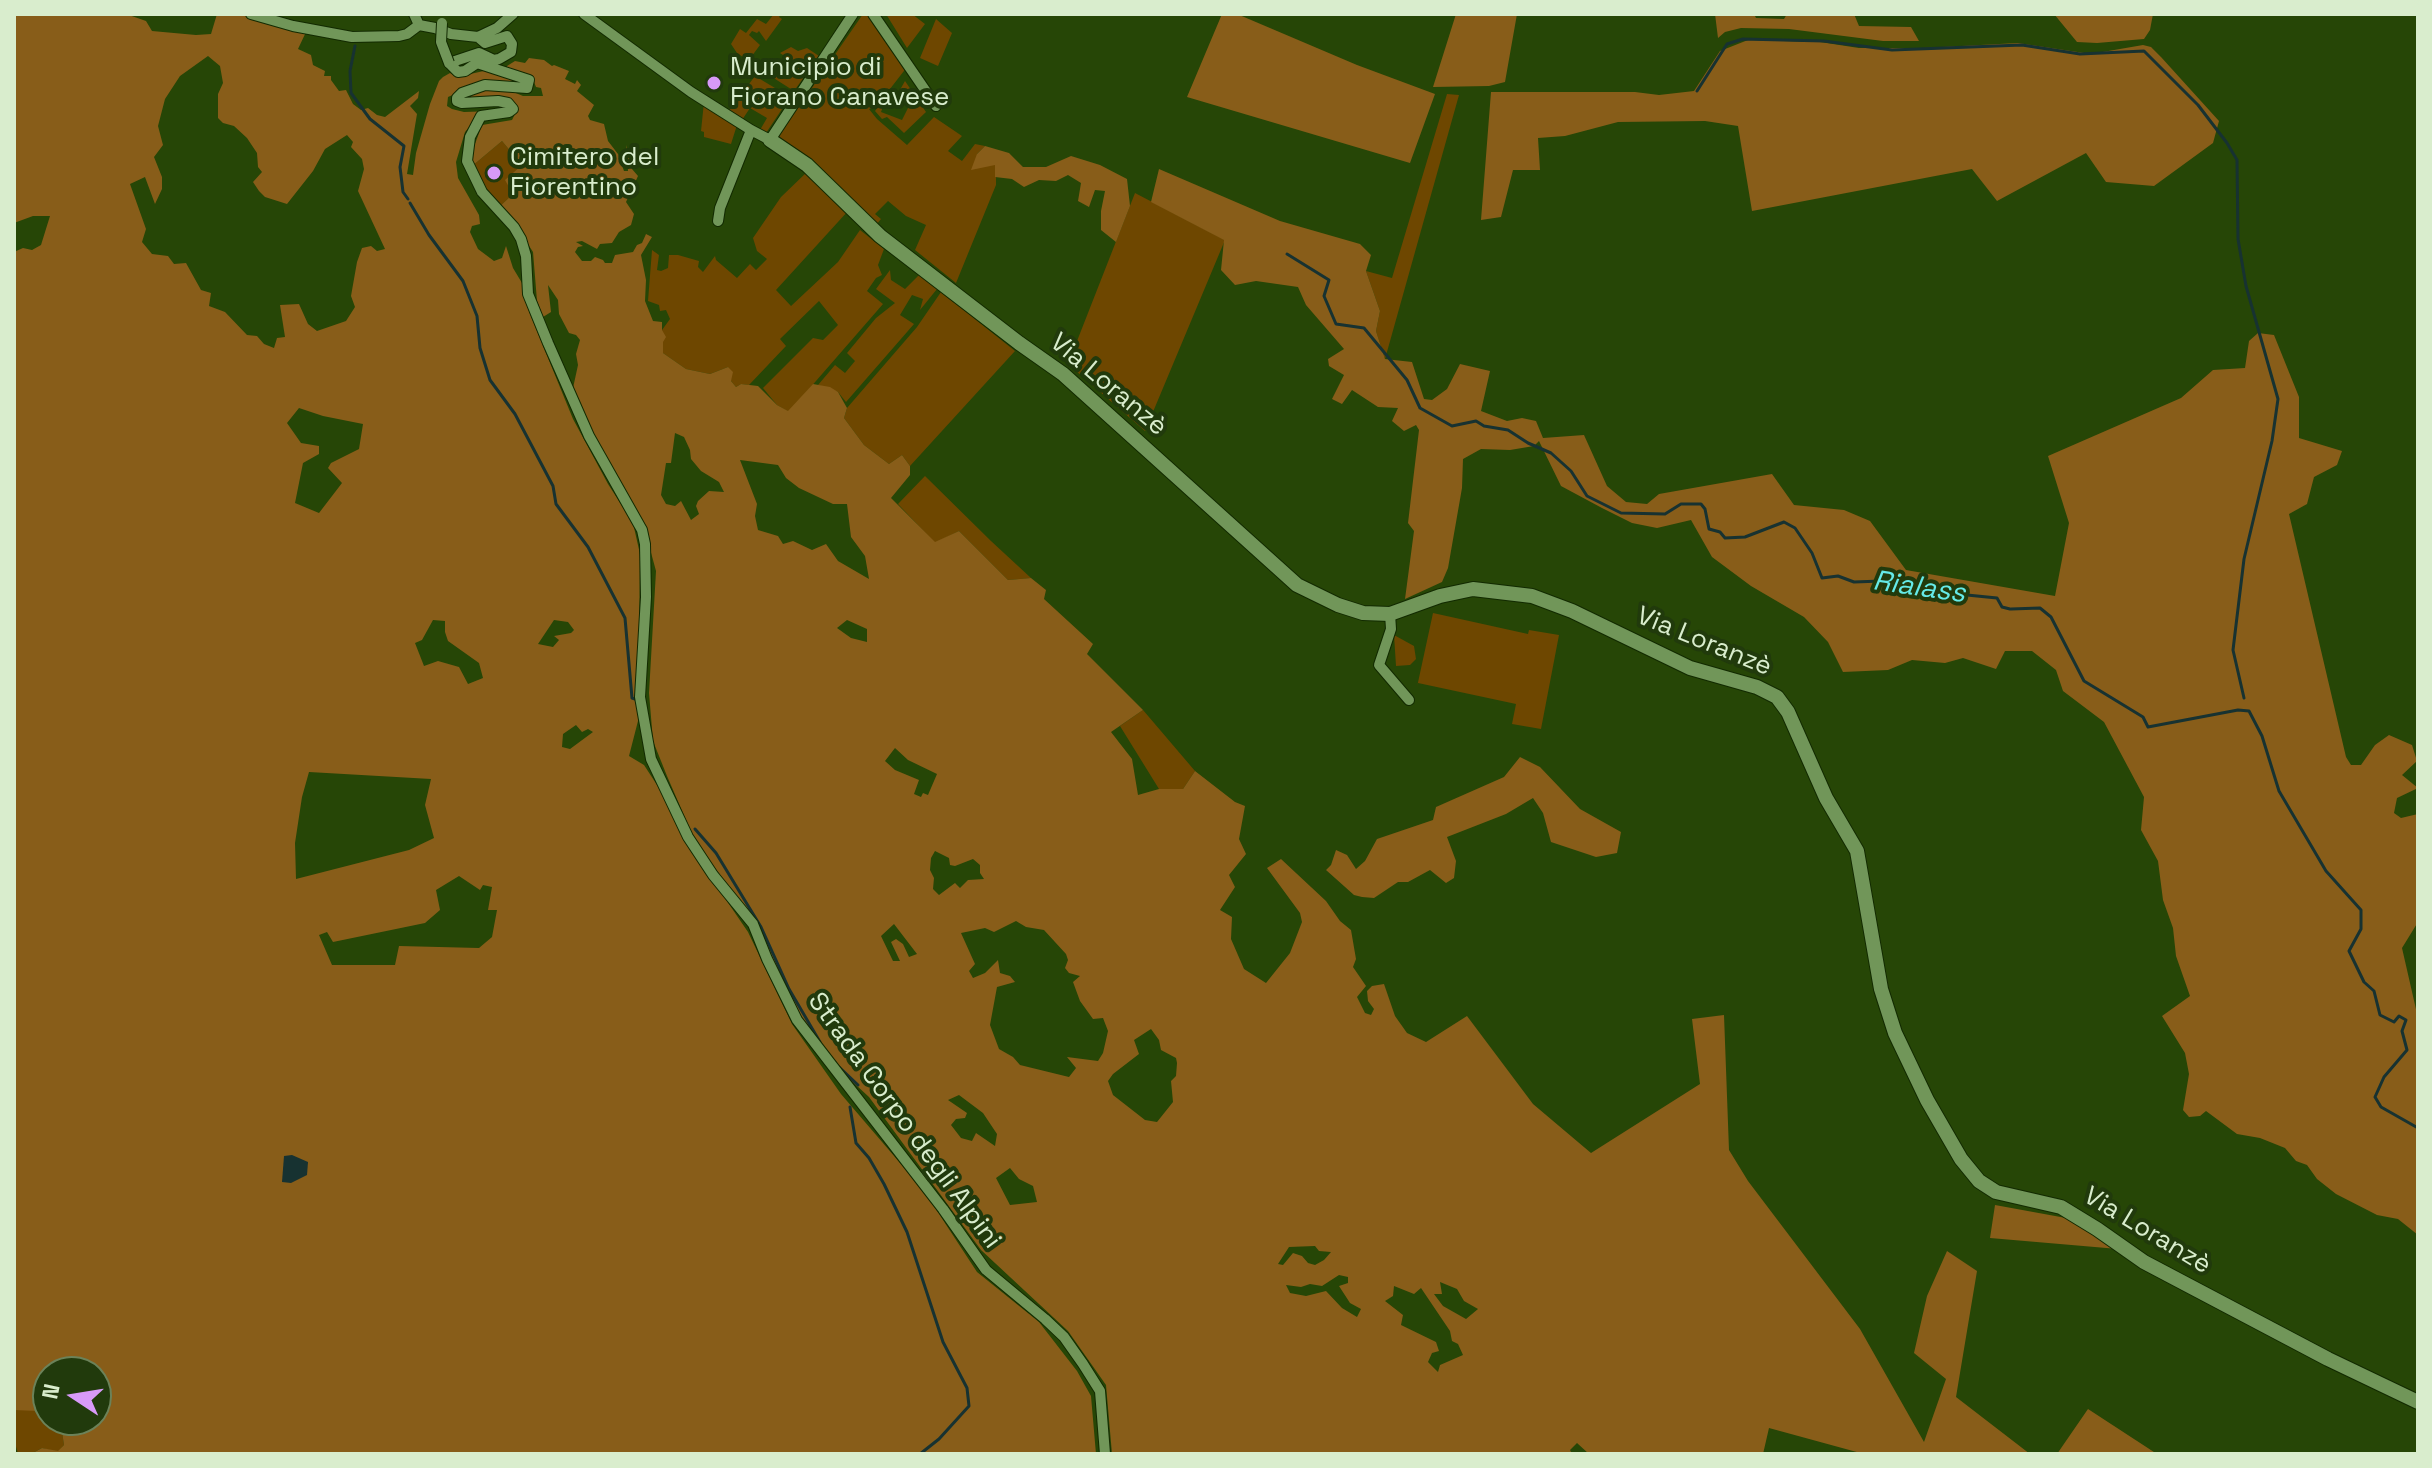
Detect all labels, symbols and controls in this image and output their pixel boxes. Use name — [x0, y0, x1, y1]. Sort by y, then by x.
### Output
place label: Municipio di Fiorano Canavese — [730, 52, 949, 114]
marker: Municipio di Fiorano Canavese — [705, 74, 723, 92]
place label: Cimitero del Fiorentino — [510, 142, 659, 204]
marker: Cimitero del Fiorentino — [485, 164, 503, 182]
street label: Via Loranzè — [1043, 327, 1173, 443]
water label: Rialass — [1871, 565, 1967, 611]
street label: Via Loranzè — [1632, 601, 1776, 683]
street label: Strada Corpo degli Alpini — [801, 987, 1007, 1255]
street label: Via Loranzè — [2078, 1181, 2216, 1281]
north arrow — [32, 1356, 112, 1436]
text: N — [35, 1381, 66, 1402]

